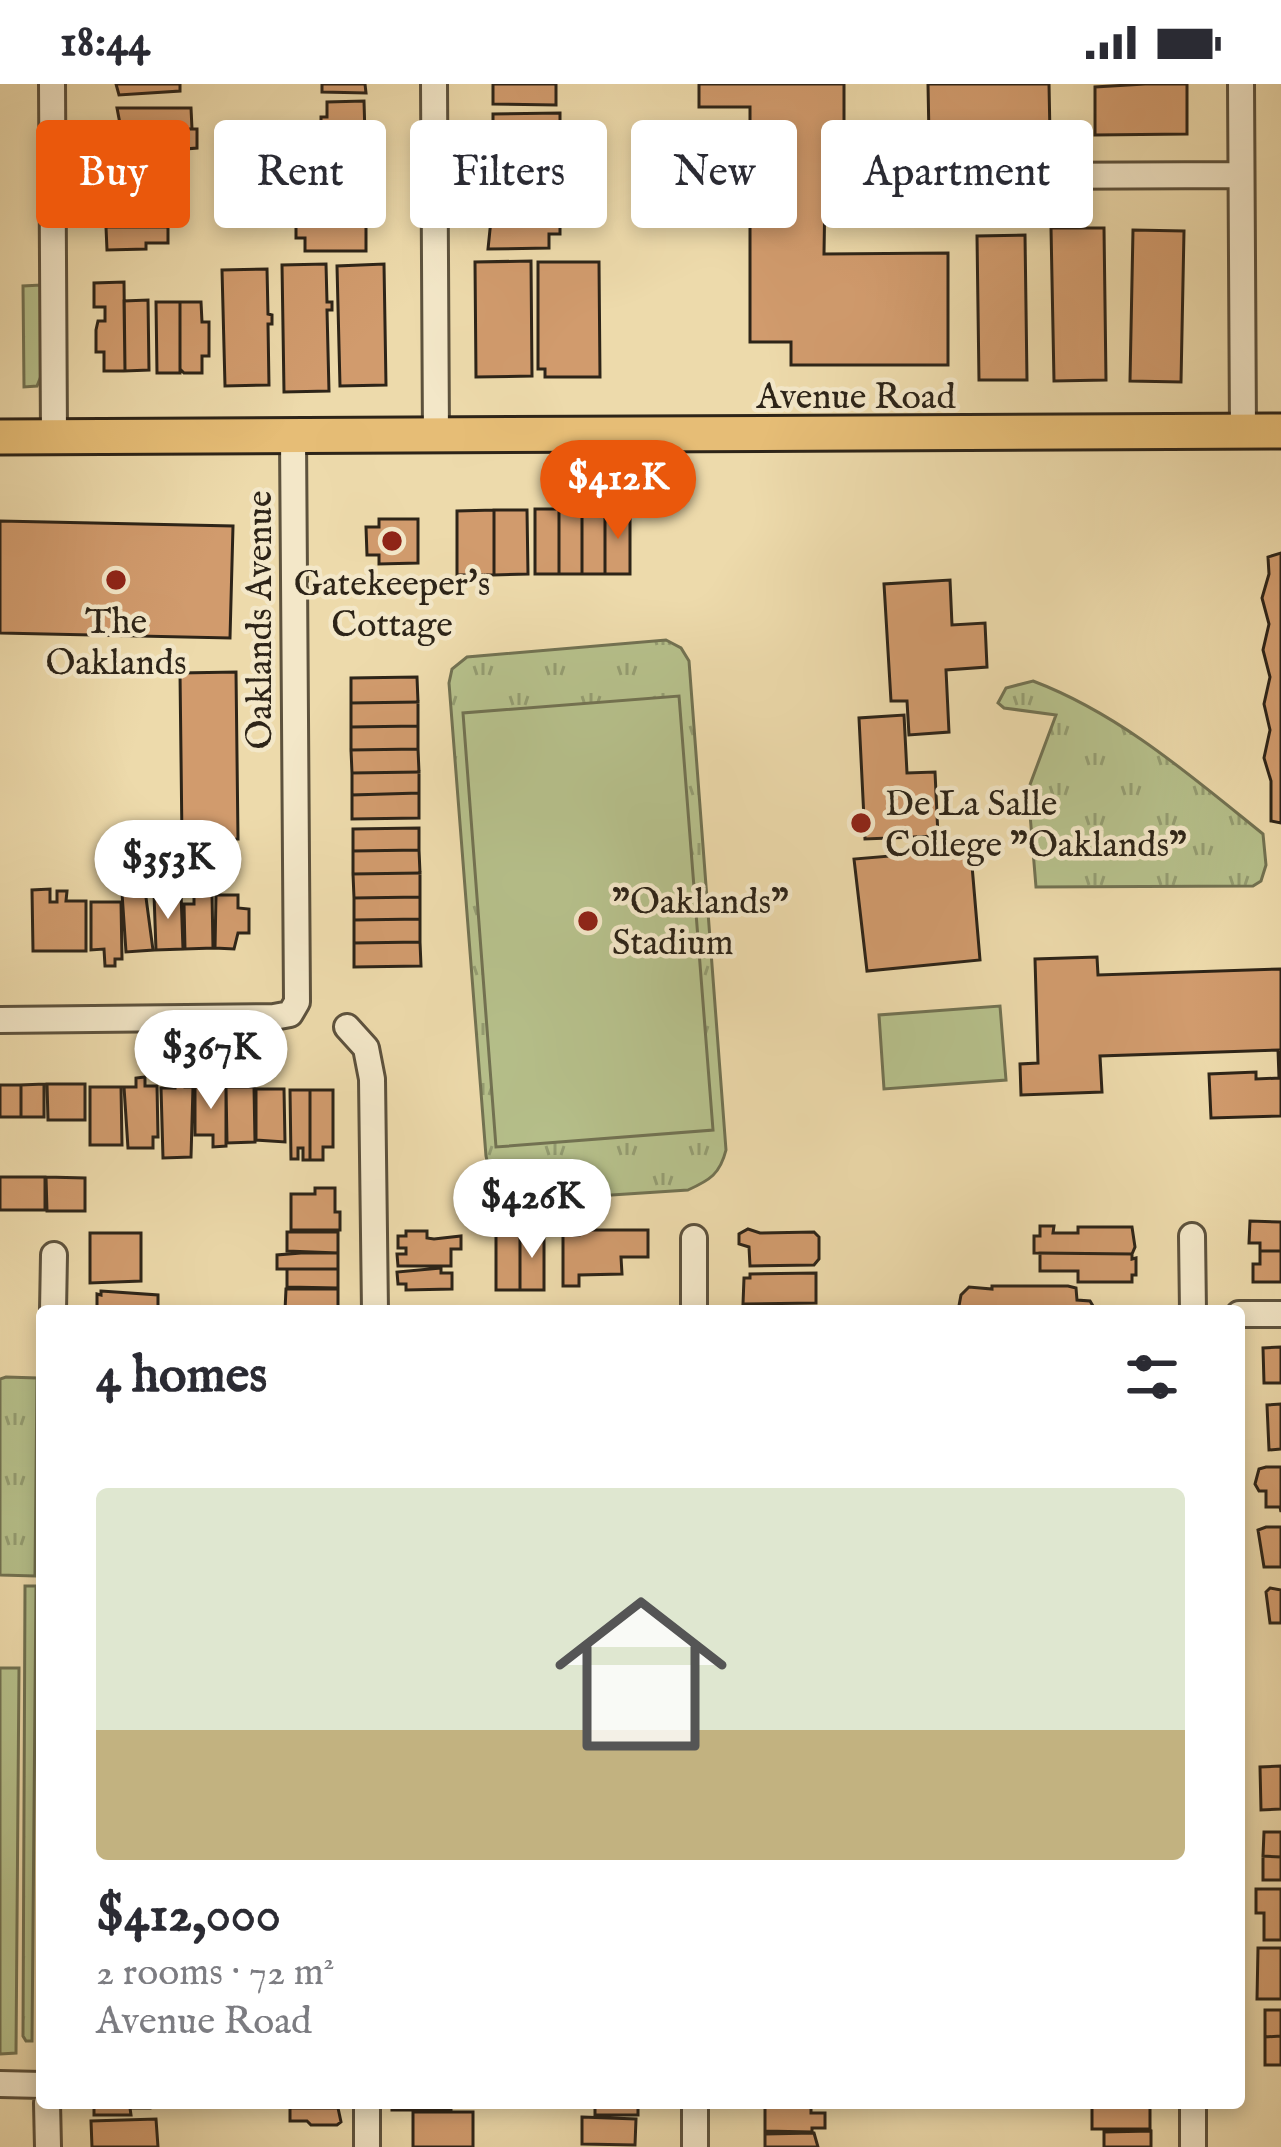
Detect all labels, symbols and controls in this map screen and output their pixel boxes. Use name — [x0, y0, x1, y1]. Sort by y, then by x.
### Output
text: 18:44 — [60, 14, 150, 71]
chip: Buy — [36, 120, 190, 228]
chip: Rent — [214, 120, 386, 228]
chip: Filters — [410, 120, 607, 228]
chip: New — [631, 120, 797, 228]
chip: Apartment — [821, 120, 1093, 228]
street label: Avenue Road — [755, 375, 956, 421]
pin: $412K — [534, 440, 702, 542]
text: $412K — [567, 454, 669, 503]
street label: Oaklands Avenue — [238, 491, 284, 749]
marker: Gatekeeper's Cottage — [379, 528, 405, 554]
place label: Gatekeeper's Cottage — [294, 562, 490, 649]
marker: The Oaklands — [103, 567, 129, 593]
place label: The Oaklands — [45, 600, 187, 687]
place label: De La Salle College "Oaklands" — [885, 782, 1187, 869]
marker: De La Salle College "Oaklands" — [848, 810, 874, 836]
pin: $353K — [84, 820, 252, 922]
text: $353K — [121, 834, 215, 883]
place label: "Oaklands" Stadium — [612, 880, 789, 967]
marker: "Oaklands" Stadium — [575, 908, 601, 934]
pin: $367K — [127, 1010, 295, 1112]
text: $367K — [161, 1024, 261, 1073]
pin: $426K — [448, 1159, 616, 1261]
text: $426K — [480, 1173, 584, 1222]
icon: filters — [1119, 1344, 1185, 1410]
text: 4 homes — [96, 1345, 267, 1410]
icon: home — [533, 1566, 749, 1782]
text: $412,000 — [96, 1884, 281, 1949]
text: 2 rooms · 72 m² — [96, 1949, 335, 1998]
text: Avenue Road — [96, 1998, 312, 2047]

